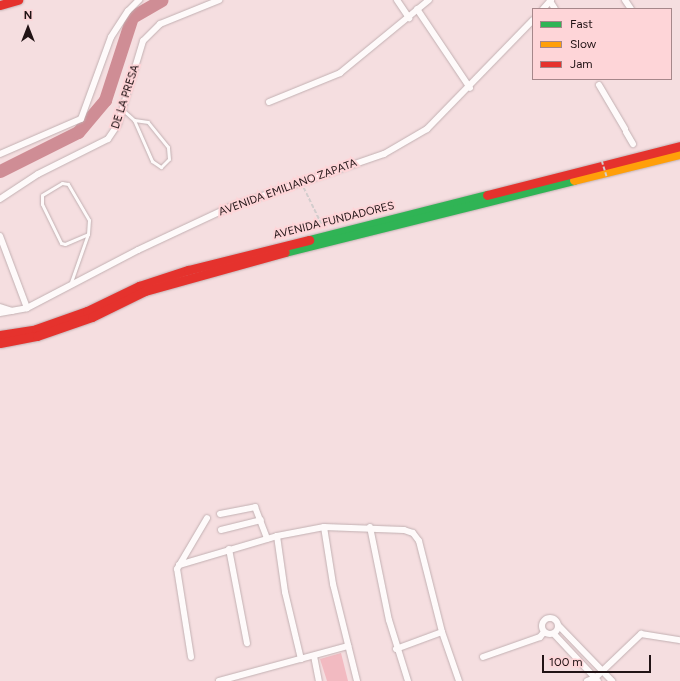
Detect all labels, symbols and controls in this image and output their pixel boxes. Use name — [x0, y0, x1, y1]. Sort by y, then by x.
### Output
north arrow — [8, 8, 48, 48]
legend — [532, 8, 672, 80]
text: N — [24, 9, 32, 22]
text: Fast — [570, 17, 593, 31]
text: Slow — [570, 37, 596, 51]
text: Jam — [570, 57, 593, 71]
street label: DE LA PRESA — [109, 63, 143, 131]
street label: AVENIDA EMILIANO ZAPATA — [217, 157, 359, 219]
street label: AVENIDA FUNDADORES — [272, 200, 396, 242]
scale bar — [544, 647, 653, 673]
text: 100 m — [549, 655, 583, 669]

